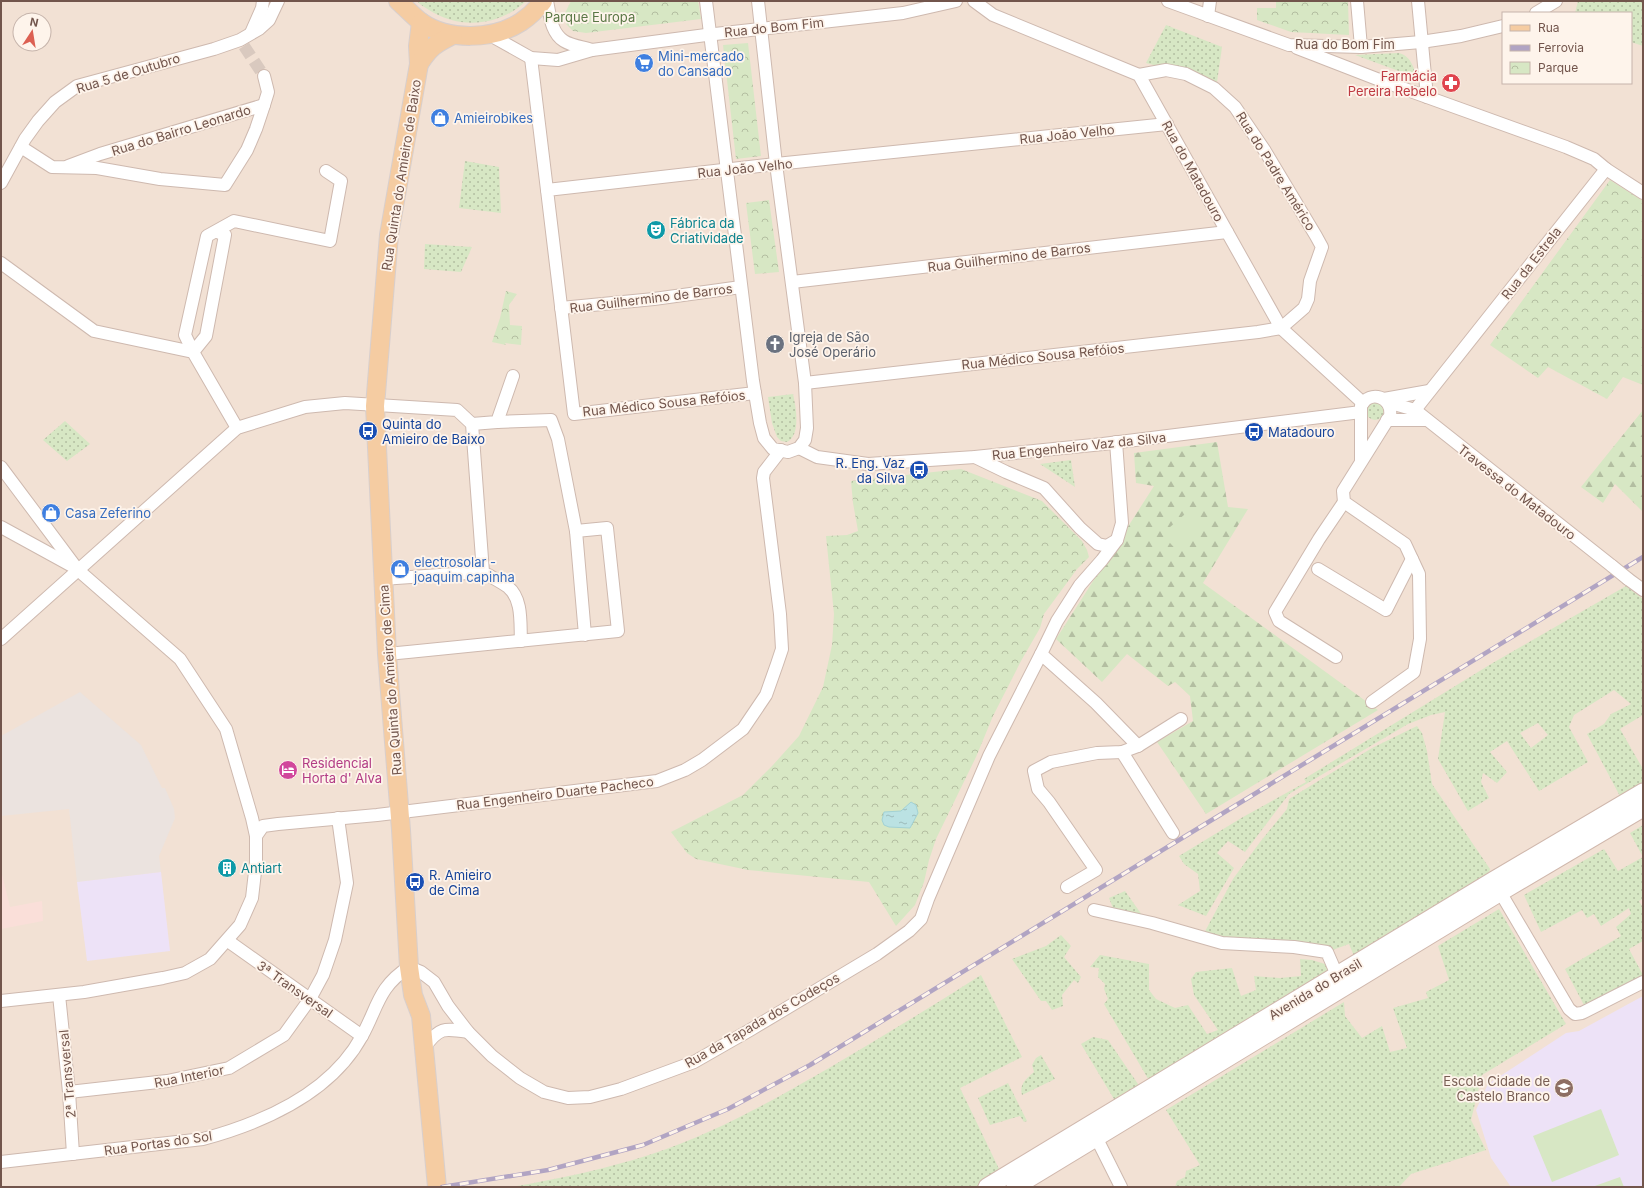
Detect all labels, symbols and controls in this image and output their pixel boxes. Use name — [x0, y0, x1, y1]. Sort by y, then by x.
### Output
park label: Parque Europa — [545, 9, 635, 25]
north arrow — [12, 12, 52, 52]
legend — [1502, 12, 1632, 84]
text: N — [29, 14, 40, 30]
street label: Rua do Bom Fim — [723, 14, 825, 40]
text: Rua — [1538, 20, 1560, 35]
street label: Rua do Bom Fim — [1295, 36, 1395, 52]
text: Ferrovia — [1538, 40, 1584, 55]
place label: Mini-mercado do Cansado — [658, 48, 744, 79]
street label: Rua 5 de Outubro — [74, 50, 182, 96]
supermarket icon: Mini-mercado do Cansado — [633, 52, 655, 74]
text: Parque — [1538, 60, 1578, 75]
place label: Farmácia Pereira Rebelo — [1348, 68, 1437, 99]
pharmacy icon: Farmácia Pereira Rebelo — [1440, 72, 1462, 94]
street label: Rua Quinta do Amieiro de Baixo — [378, 78, 424, 272]
street label: Rua do Bairro Leonardo — [109, 101, 253, 159]
shop icon: Amieirobikes — [429, 107, 451, 129]
street label: Rua do Padre Américo — [1233, 109, 1319, 234]
place label: Amieirobikes — [454, 110, 533, 126]
street label: Rua do Matadouro — [1159, 118, 1227, 224]
street label: Rua João Velho — [1019, 121, 1116, 147]
street label: Rua João Velho — [697, 155, 794, 181]
place label: Fábrica da Criatividade — [670, 215, 744, 246]
theatre icon: Fábrica da Criatividade — [645, 219, 667, 241]
street label: Rua da Estrela — [1498, 224, 1564, 302]
street label: Rua Guilhermino de Barros — [927, 239, 1092, 275]
street label: Rua Guilhermino de Barros — [569, 280, 734, 316]
place label: Igreja de São José Operário — [789, 329, 876, 360]
church icon: Igreja de São José Operário — [764, 333, 786, 355]
street label: Rua Médico Sousa Refóios — [961, 339, 1125, 373]
street label: Rua Médico Sousa Refóios — [582, 386, 746, 420]
place label: Quinta do Amieiro de Baixo — [382, 416, 485, 447]
bus stop icon: Quinta do Amieiro de Baixo — [357, 420, 379, 442]
bus stop icon: Matadouro — [1243, 421, 1265, 443]
place label: Matadouro — [1268, 424, 1335, 440]
street label: Rua Engenheiro Vaz da Silva — [991, 429, 1167, 463]
street label: Travessa do Matadouro — [1455, 441, 1579, 543]
place label: R. Eng. Vaz da Silva — [836, 455, 905, 486]
bus stop icon: R. Eng. Vaz da Silva — [908, 459, 930, 481]
shop icon: Casa Zeferino — [40, 502, 62, 524]
place label: Casa Zeferino — [65, 505, 151, 521]
place label: electrosolar - joaquim capinha — [413, 554, 515, 585]
shop icon: electrosolar - joaquim capinha — [389, 558, 411, 580]
street label: Rua Quinta do Amieiro de Cima — [375, 584, 405, 776]
place label: Residencial Horta d' Alva — [302, 755, 382, 786]
hotel icon: Residencial Horta d' Alva — [277, 759, 299, 781]
street label: Rua Engenheiro Duarte Pacheco — [455, 773, 655, 813]
building icon: Antiart — [216, 857, 238, 879]
place label: Antiart — [241, 860, 282, 876]
place label: R. Amieiro de Cima — [429, 867, 492, 898]
bus stop icon: R. Amieiro de Cima — [404, 871, 426, 893]
street label: Avenida do Brasil — [1266, 955, 1364, 1023]
street label: 3ª Transversal — [254, 957, 336, 1021]
street label: Rua da Tapada dos Codeços — [682, 969, 842, 1071]
street label: 2ª Transversal — [55, 1029, 79, 1119]
street label: Rua Interior — [153, 1061, 225, 1091]
place label: Escola Cidade de Castelo Branco — [1443, 1073, 1550, 1104]
school or university icon: Escola Cidade de Castelo Branco — [1553, 1077, 1575, 1099]
street label: Rua Portas do Sol — [103, 1127, 213, 1159]

